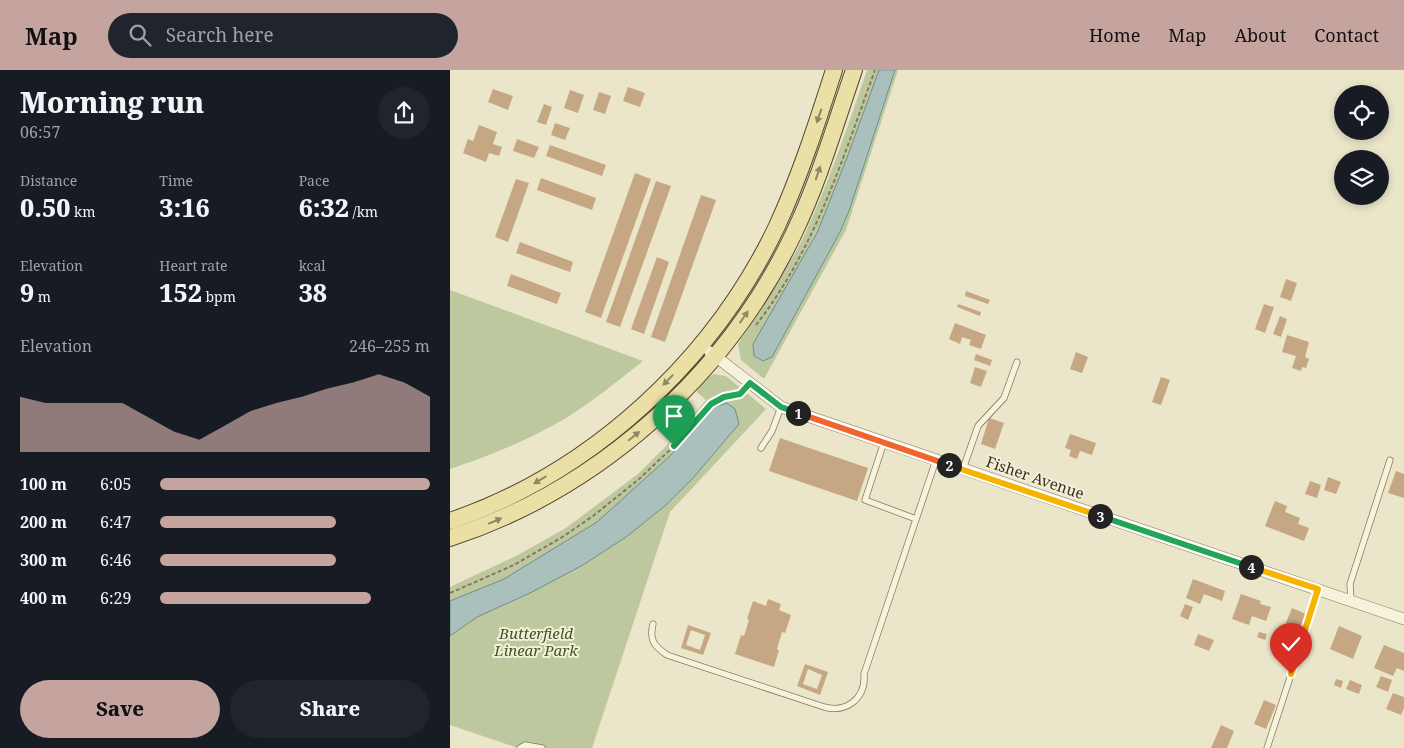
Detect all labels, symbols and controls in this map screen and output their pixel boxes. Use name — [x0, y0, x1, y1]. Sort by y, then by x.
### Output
search box — [108, 13, 458, 58]
text: Map — [25, 19, 78, 52]
icon: search — [126, 21, 154, 49]
text: Search here — [166, 22, 274, 48]
text: Home — [1089, 23, 1140, 47]
text: Map — [1168, 23, 1206, 47]
text: About — [1234, 23, 1286, 47]
text: Contact — [1314, 23, 1379, 47]
text: Morning run — [20, 83, 204, 121]
map controls — [1334, 85, 1389, 205]
button: locate — [1334, 85, 1389, 140]
button: share — [378, 87, 430, 139]
one-way arrow — [815, 109, 823, 124]
text: 06:57 — [20, 121, 60, 143]
button: layers — [1334, 150, 1389, 205]
one-way arrow — [815, 165, 823, 180]
text: Distance — [20, 171, 77, 190]
text: Time — [159, 171, 193, 190]
text: Pace — [299, 171, 329, 190]
text: 0.50 — [20, 190, 70, 224]
text: 3:16 — [159, 190, 210, 224]
text: 6:32 — [299, 190, 349, 224]
text: km — [70, 202, 95, 221]
text: /km — [349, 202, 378, 221]
text: Elevation — [20, 256, 83, 275]
text: Heart rate — [159, 256, 228, 275]
text: kcal — [299, 256, 326, 275]
text: 9 — [20, 275, 34, 309]
text: 152 — [159, 275, 202, 309]
text: 38 — [299, 275, 327, 309]
text: m — [34, 287, 51, 306]
text: bpm — [202, 287, 236, 306]
one-way arrow — [739, 310, 749, 324]
text: Elevation — [20, 335, 92, 357]
text: 246–255 m — [349, 335, 430, 357]
one-way arrow — [662, 374, 674, 386]
pin — [653, 395, 695, 446]
pin: 1 — [786, 400, 810, 426]
icon: arrive — [660, 402, 688, 430]
text: 1 — [795, 404, 802, 423]
one-way arrow — [627, 431, 640, 442]
street label: Fisher Avenue — [984, 451, 1087, 503]
pin: 2 — [936, 452, 962, 478]
text: 2 — [946, 456, 953, 475]
text: 100 m — [20, 473, 67, 495]
text: 6:05 — [100, 473, 131, 495]
one-way arrow — [534, 475, 547, 484]
pin: 3 — [1088, 504, 1112, 528]
text: 3 — [1097, 507, 1104, 526]
text: 200 m — [20, 511, 67, 533]
text: 6:47 — [100, 511, 131, 533]
one-way arrow — [488, 516, 502, 524]
text: 300 m — [20, 549, 67, 571]
text: 6:46 — [100, 549, 131, 571]
pin: 4 — [1238, 554, 1264, 580]
text: 4 — [1248, 558, 1255, 577]
text: 400 m — [20, 587, 67, 609]
text: 6:29 — [100, 587, 131, 609]
park label: Butterfield Linear Park — [493, 623, 578, 660]
pin — [1270, 623, 1312, 674]
icon: check — [1277, 630, 1305, 658]
button: Save — [20, 680, 220, 738]
button: Share — [230, 680, 430, 738]

